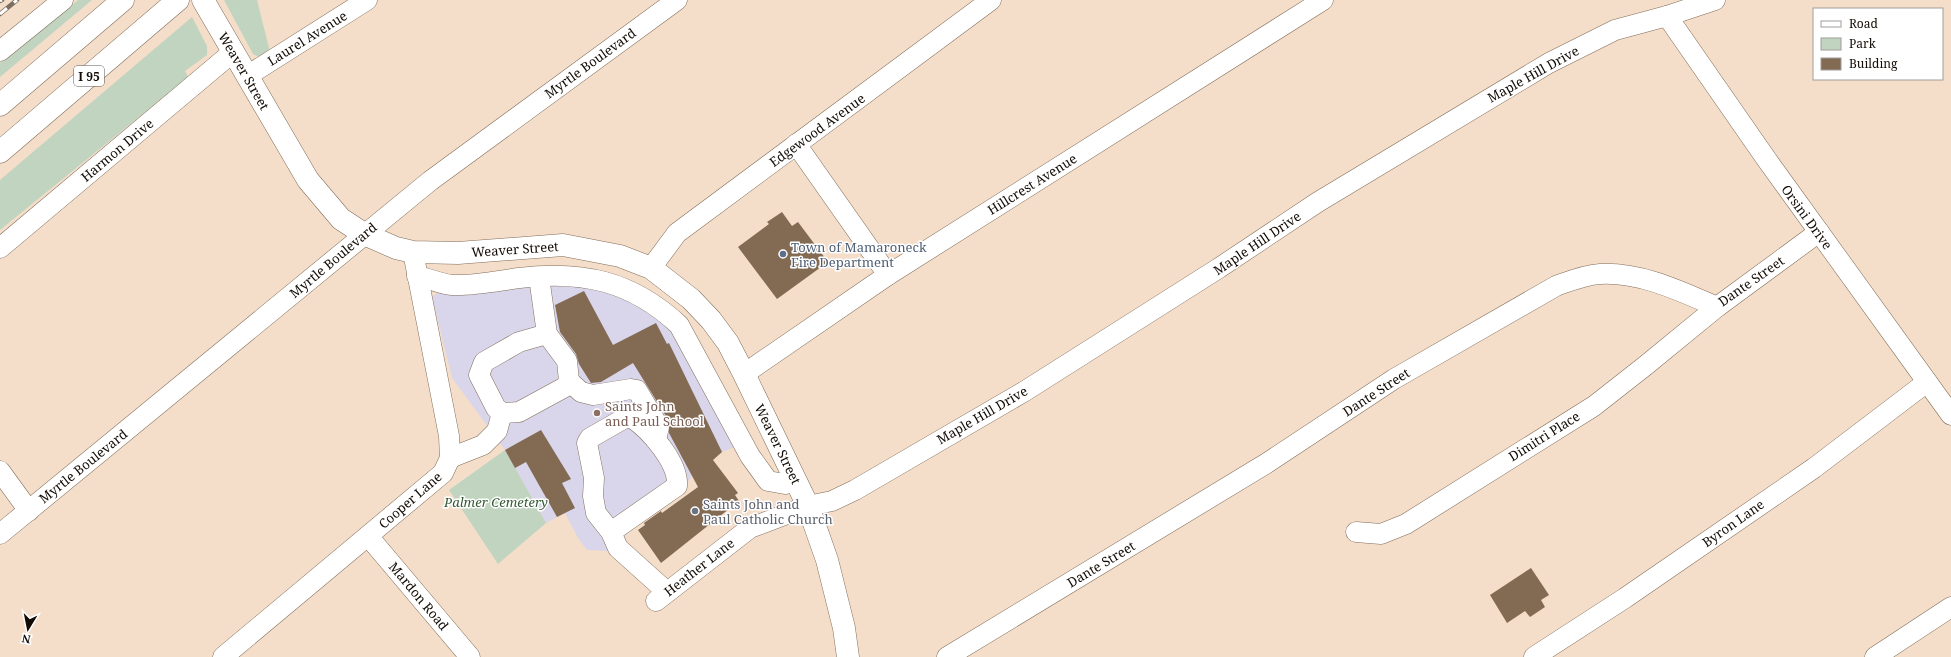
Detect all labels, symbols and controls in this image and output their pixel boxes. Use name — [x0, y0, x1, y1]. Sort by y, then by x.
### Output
street label: Laurel Avenue — [264, 6, 350, 70]
legend — [1813, 8, 1943, 80]
text: Road — [1849, 15, 1879, 32]
street label: Myrtle Boulevard — [541, 24, 639, 102]
street label: Weaver Street — [214, 29, 274, 114]
text: Park — [1849, 35, 1877, 52]
street label: Maple Hill Drive — [1484, 41, 1582, 107]
text: Building — [1849, 55, 1898, 72]
road number: I 95 — [74, 66, 104, 86]
street label: Edgewood Avenue — [766, 89, 868, 171]
street label: Harmon Drive — [77, 114, 157, 186]
street label: Hillcrest Avenue — [984, 149, 1080, 219]
street label: Orsini Drive — [1777, 181, 1837, 253]
street label: Maple Hill Drive — [1210, 207, 1304, 279]
street label: Myrtle Boulevard — [286, 218, 380, 302]
street label: Weaver Street — [471, 237, 560, 261]
place label: Town of Mamaroneck Fire Department — [791, 238, 927, 271]
marker: Town of Mamaroneck Fire Department — [778, 249, 788, 259]
street label: Dante Street — [1715, 251, 1788, 310]
street label: Dante Street — [1339, 363, 1413, 420]
street label: Maple Hill Drive — [933, 382, 1031, 448]
place label: Saints John and Paul School — [605, 397, 704, 430]
street label: Weaver Street — [751, 401, 805, 488]
street label: Dimitri Place — [1505, 407, 1583, 465]
marker: Saints John and Paul School — [592, 408, 602, 418]
street label: Myrtle Boulevard — [35, 425, 131, 507]
street label: Cooper Lane — [375, 468, 445, 532]
park label: Palmer Cemetery — [443, 493, 548, 511]
place label: Saints John and Paul Catholic Church — [703, 495, 833, 528]
street label: Byron Lane — [1698, 495, 1768, 551]
marker: Saints John and Paul Catholic Church — [690, 506, 700, 516]
street label: Heather Lane — [660, 534, 738, 600]
street label: Dante Street — [1064, 536, 1139, 591]
street label: Mardon Road — [385, 558, 453, 634]
north arrow — [8, 609, 48, 649]
text: N — [20, 631, 32, 647]

